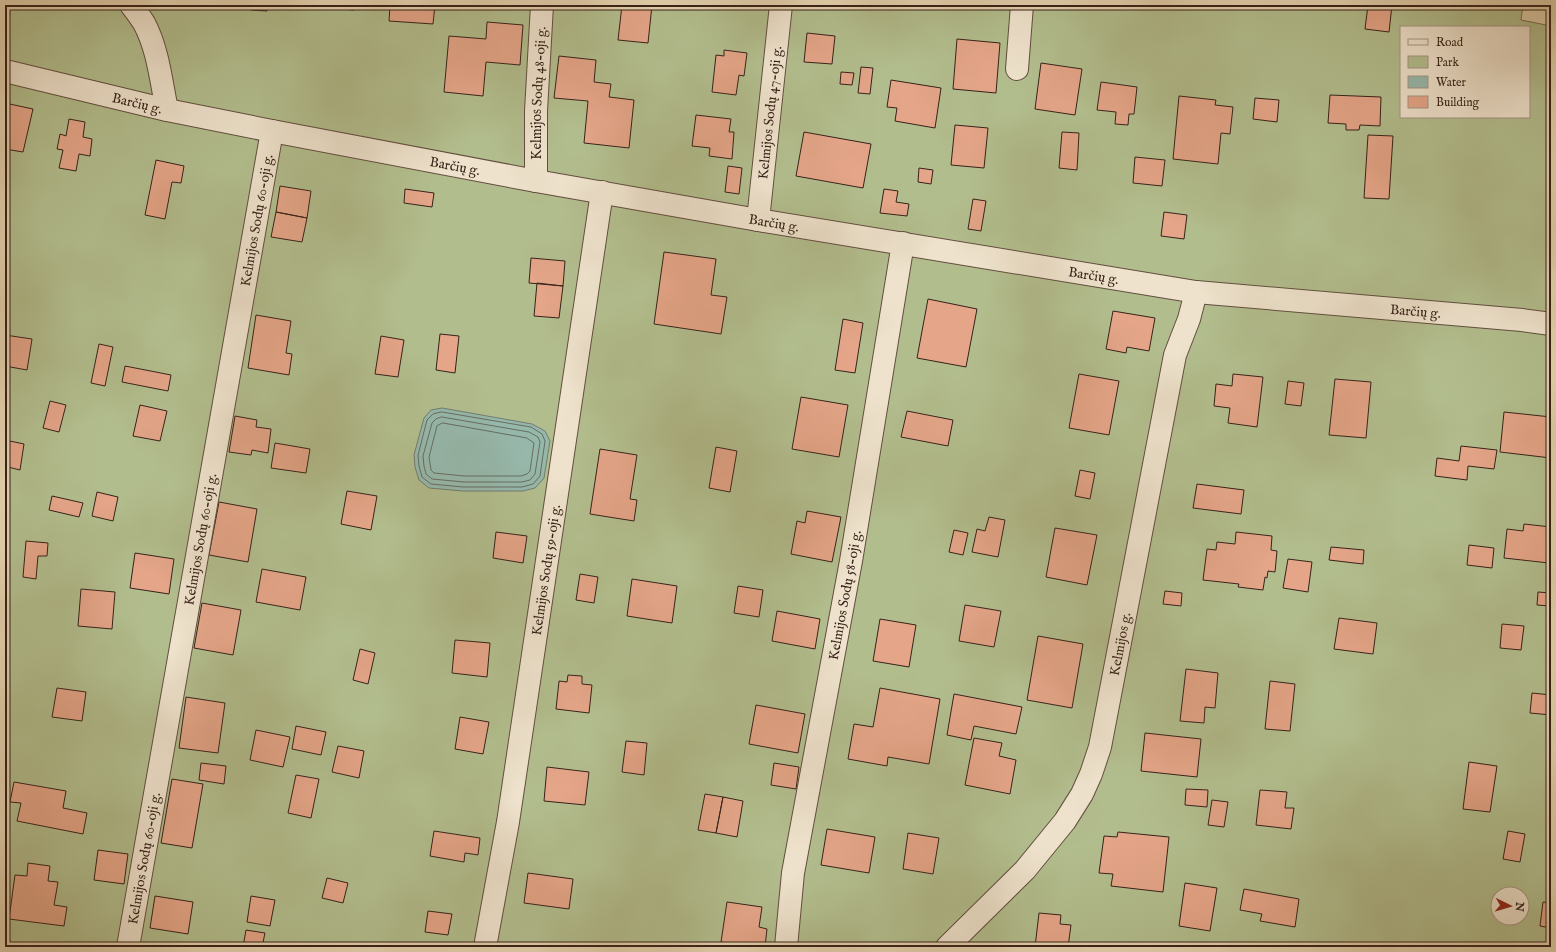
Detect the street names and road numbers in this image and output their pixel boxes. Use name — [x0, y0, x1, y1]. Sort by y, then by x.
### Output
street label: Kelmijos Sodų 48-oji g. — [528, 26, 551, 160]
street label: Kelmijos Sodų 47-oji g. — [754, 45, 787, 180]
street label: Barčių g. — [110, 89, 164, 119]
street label: Kelmijos Sodų 60-oji g. — [237, 153, 278, 288]
street label: Barčių g. — [428, 153, 482, 180]
street label: Barčių g. — [747, 211, 800, 237]
street label: Barčių g. — [1067, 263, 1120, 289]
street label: Barčių g. — [1389, 301, 1442, 323]
street label: Kelmijos Sodų 60-oji g. — [180, 472, 221, 607]
street label: Kelmijos Sodų 59-oji g. — [528, 503, 565, 637]
street label: Kelmijos Sodų 58-oji g. — [825, 529, 866, 662]
street label: Kelmijos g. — [1106, 611, 1136, 677]
street label: Kelmijos Sodų 60-oji g. — [124, 791, 165, 926]

